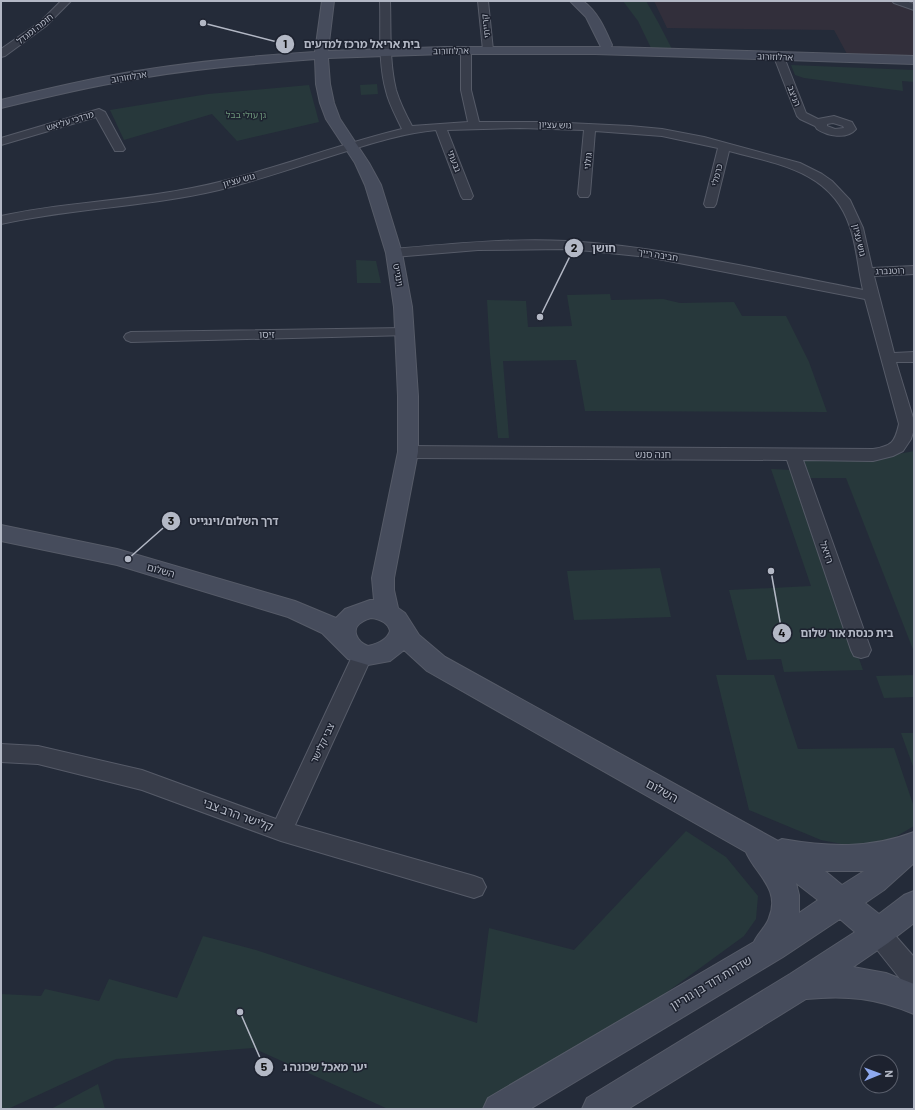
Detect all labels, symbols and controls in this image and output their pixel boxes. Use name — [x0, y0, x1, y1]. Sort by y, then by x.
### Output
street label: חומה ומגדל — [14, 11, 55, 46]
street label: קרייתי — [479, 13, 492, 39]
callout: בית אריאל מרכז למדעים — [275, 33, 428, 56]
text: 1 — [283, 36, 287, 50]
text: בית אריאל מרכז למדעים — [304, 37, 421, 50]
street label: ארלוזורוב — [433, 45, 469, 56]
street label: ארלוזורוב — [757, 50, 793, 63]
street label: ארלוזורוב — [110, 68, 148, 85]
street label: הניצב — [785, 84, 803, 108]
street label: מרדכי עליאש — [45, 108, 95, 133]
park label: גן עולי בבל — [226, 109, 267, 120]
street label: גוש עציון — [538, 118, 572, 131]
street label: גבעתי — [445, 148, 464, 174]
street label: גולני — [581, 151, 594, 170]
street label: כרמלי — [708, 162, 725, 187]
street label: גוש עציון — [222, 170, 257, 189]
street label: גוש עציון — [850, 223, 869, 258]
callout: חושן — [564, 236, 624, 259]
text: 2 — [571, 240, 578, 254]
text: חושן — [592, 241, 616, 254]
street label: חביבה רייך — [637, 246, 679, 263]
street label: וינגייט — [391, 263, 406, 287]
street label: רוטנברג — [875, 264, 905, 277]
street label: זיסו — [259, 328, 275, 340]
street label: חנה סנש — [635, 448, 671, 460]
callout: דרך השלום/וינגייט — [161, 510, 286, 533]
text: 3 — [168, 513, 174, 527]
text: דרך השלום/וינגייט — [189, 514, 279, 527]
street label: רזיאל — [818, 539, 836, 565]
street label: השלום — [146, 560, 176, 580]
callout: בית כנסת אור שלום — [772, 622, 901, 645]
text: 4 — [778, 625, 786, 639]
text: בית כנסת אור שלום — [800, 626, 894, 639]
street label: צבי קלישר — [308, 721, 337, 765]
street label: השלום — [644, 776, 681, 805]
street label: קלישר הרב צבי — [201, 795, 276, 833]
street label: שדרות דוד בן גוריון — [667, 952, 754, 1012]
north arrow — [859, 1054, 899, 1094]
callout: יער מאכל שכונה ג — [254, 1056, 375, 1079]
text: 5 — [261, 1059, 268, 1073]
text: יער מאכל שכונה ג — [283, 1060, 367, 1073]
text: N — [883, 1070, 896, 1078]

